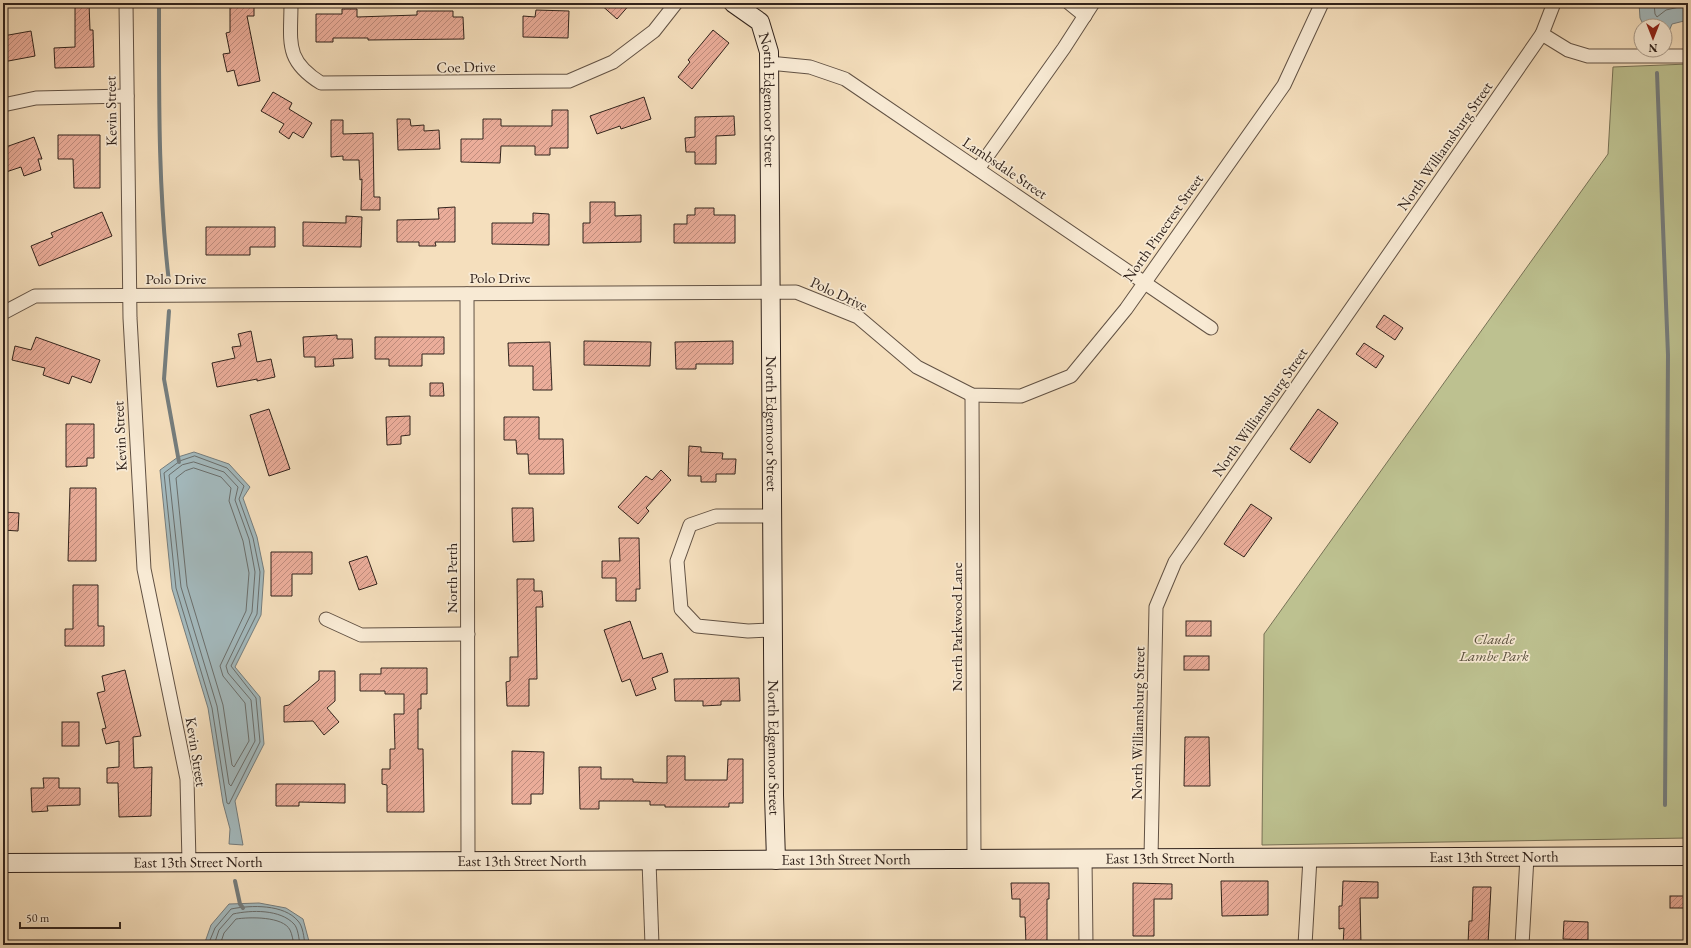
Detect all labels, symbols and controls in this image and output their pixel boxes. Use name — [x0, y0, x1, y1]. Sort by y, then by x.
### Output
north arrow — [1633, 18, 1673, 58]
street label: North Edgemoor Street — [755, 30, 780, 168]
text: N — [1648, 41, 1657, 55]
street label: Coe Drive — [436, 56, 496, 77]
street label: Kevin Street — [100, 75, 121, 146]
street label: North Williamsburg Street — [1393, 77, 1497, 214]
street label: Lambsdale Street — [959, 132, 1051, 203]
street label: North Pinecrest Street — [1118, 170, 1207, 285]
street label: Polo Drive — [470, 268, 531, 287]
street label: Polo Drive — [146, 269, 207, 288]
street label: Polo Drive — [808, 272, 871, 315]
street label: North Williamsburg Street — [1208, 343, 1312, 480]
street label: North Edgemoor Street — [762, 356, 782, 492]
street label: Kevin Street — [108, 400, 131, 472]
street label: North Perth — [442, 542, 461, 613]
street label: North Parkwood Lane — [947, 562, 966, 692]
park label: Claude Lambe Park — [1458, 629, 1529, 665]
street label: North Williamsburg Street — [1127, 646, 1148, 800]
street label: North Edgemoor Street — [764, 680, 785, 816]
street label: Kevin Street — [182, 716, 211, 788]
street label: East 13th Street North — [1429, 847, 1559, 866]
street label: East 13th Street North — [1105, 848, 1235, 867]
street label: East 13th Street North — [781, 849, 911, 869]
street label: East 13th Street North — [457, 851, 587, 870]
street label: East 13th Street North — [133, 852, 263, 871]
scale bar — [20, 904, 120, 930]
text: 50 m — [26, 910, 50, 926]

